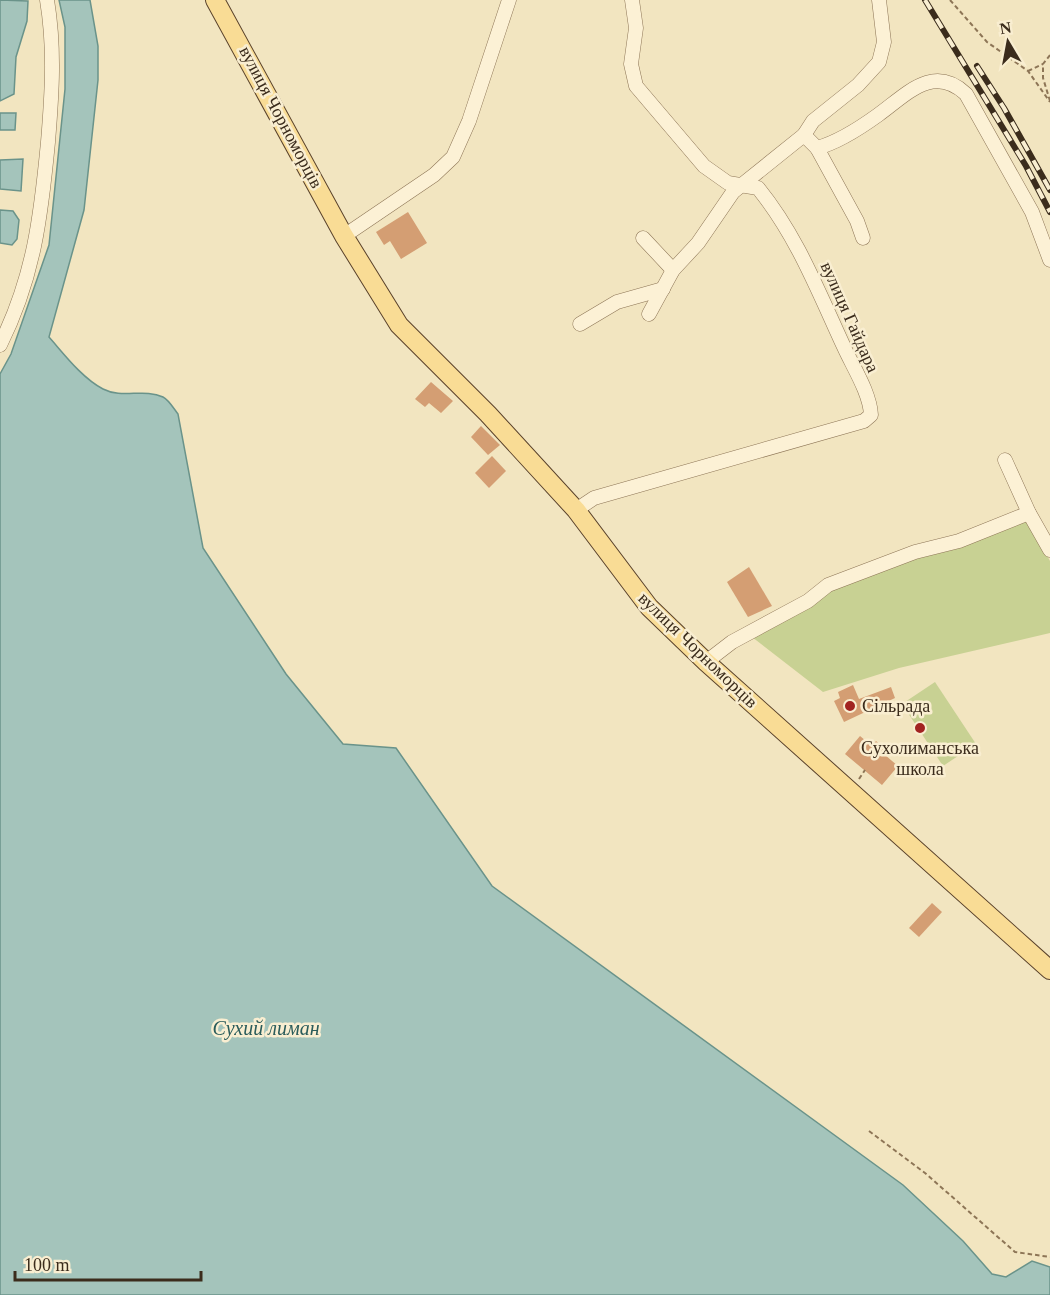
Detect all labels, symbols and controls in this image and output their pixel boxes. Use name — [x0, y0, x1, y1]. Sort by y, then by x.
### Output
north arrow — [978, 12, 1038, 72]
text: N — [998, 18, 1013, 37]
street label: вулиця Чорноморців — [235, 43, 327, 191]
street label: вулиця Гайдара — [817, 259, 883, 375]
street label: вулиця Чорноморців — [634, 588, 762, 712]
place label: Сільрада — [862, 696, 930, 716]
marker: Сільрада — [843, 699, 857, 713]
marker: Сухолиманська школа — [913, 721, 927, 735]
place label: Сухолиманська школа — [861, 738, 979, 779]
water label: Сухий лиман — [212, 1017, 320, 1040]
scale bar — [15, 1244, 201, 1282]
text: 100 m — [24, 1255, 70, 1275]

